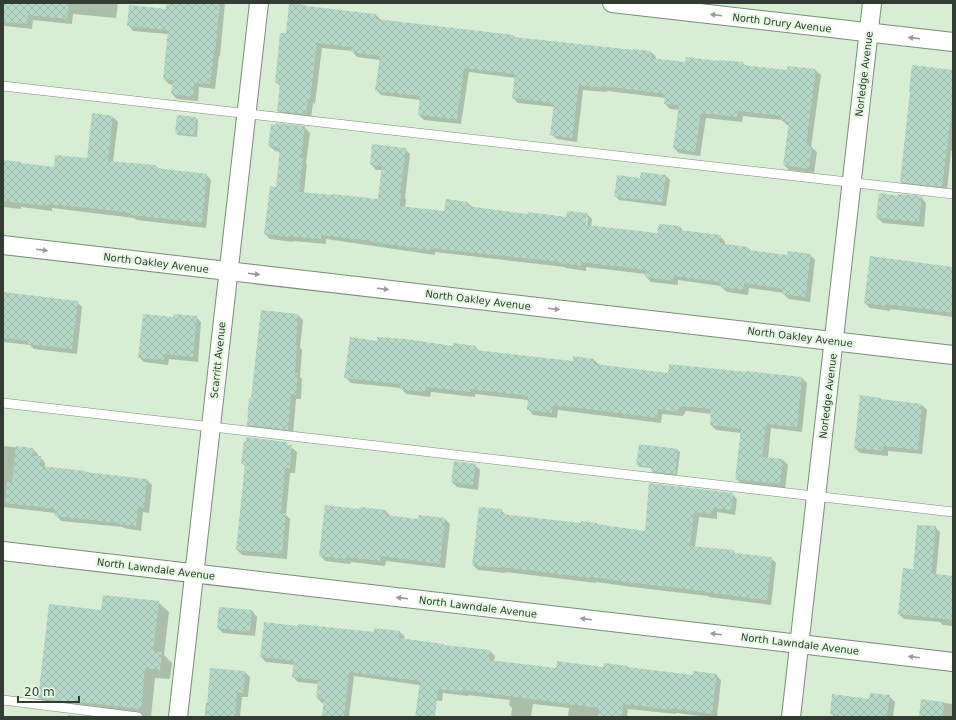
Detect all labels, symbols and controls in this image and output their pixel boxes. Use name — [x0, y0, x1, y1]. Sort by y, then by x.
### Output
street label: North Drury Avenue — [732, 11, 832, 35]
one-way arrow — [710, 12, 722, 18]
street label: Norledge Avenue — [853, 31, 875, 117]
one-way arrow — [908, 35, 920, 41]
one-way arrow — [36, 247, 48, 253]
street label: North Oakley Avenue — [103, 251, 209, 275]
one-way arrow — [248, 271, 260, 277]
one-way arrow — [377, 286, 390, 292]
street label: North Oakley Avenue — [425, 288, 531, 312]
one-way arrow — [548, 306, 560, 312]
street label: Scarritt Avenue — [209, 321, 227, 399]
street label: North Oakley Avenue — [747, 325, 853, 349]
street label: Norledge Avenue — [817, 353, 839, 439]
street label: North Lawndale Avenue — [96, 556, 216, 582]
street label: North Lawndale Avenue — [418, 594, 538, 620]
one-way arrow — [396, 595, 408, 601]
one-way arrow — [580, 616, 592, 623]
one-way arrow — [710, 631, 722, 638]
street label: North Lawndale Avenue — [740, 631, 860, 657]
one-way arrow — [908, 654, 920, 661]
scale bar — [18, 678, 79, 704]
text: 20 m — [24, 685, 55, 699]

